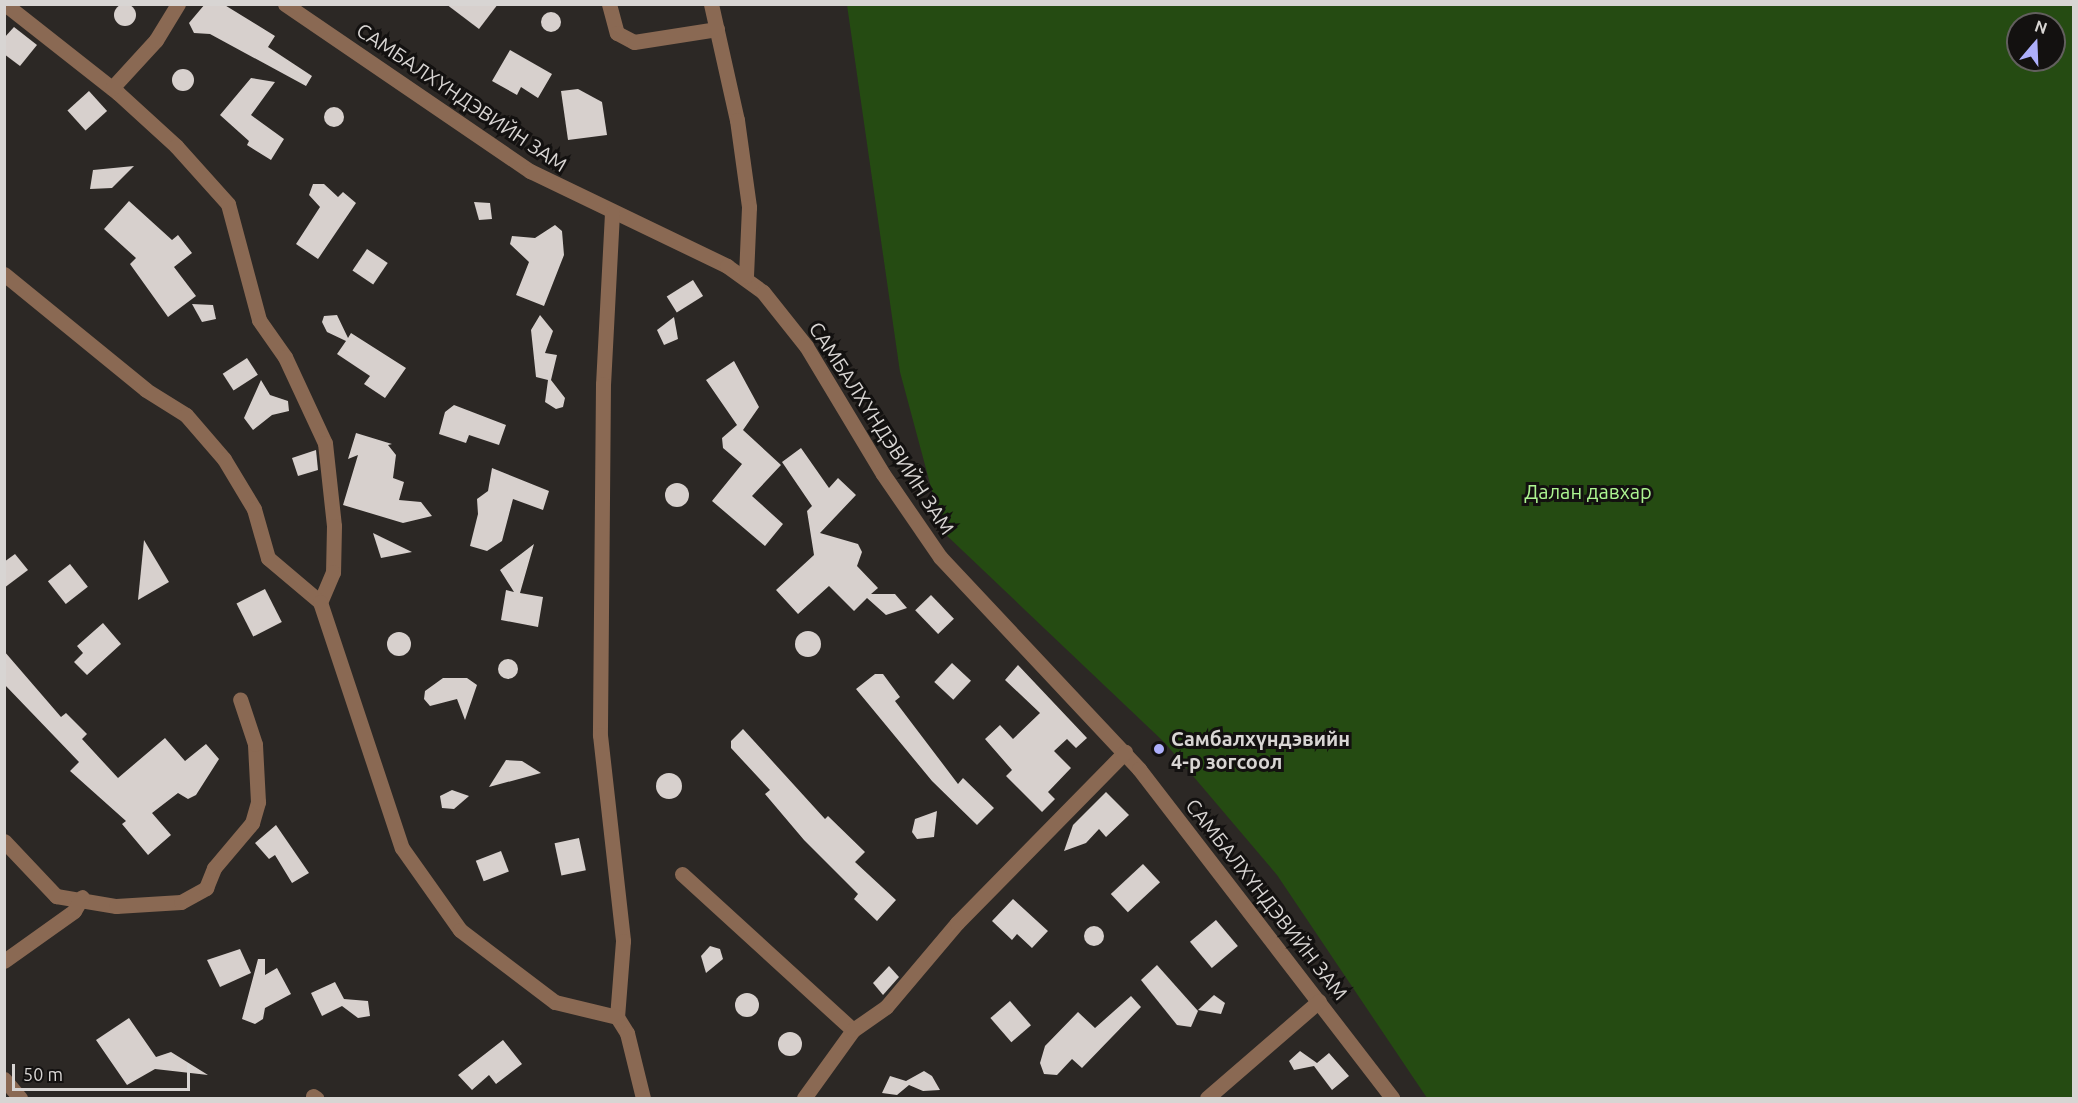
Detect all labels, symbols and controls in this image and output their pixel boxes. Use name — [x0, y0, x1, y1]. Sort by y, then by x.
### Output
north arrow — [2006, 12, 2066, 72]
text: N — [2033, 16, 2050, 37]
street label: САМБАЛХҮНДЭВИЙН ЗАМ — [352, 18, 572, 176]
street label: САМБАЛХҮНДЭВИЙН ЗАМ — [804, 317, 960, 539]
park label: Далан давхар — [1524, 479, 1652, 503]
place label: Самбалхүндэвийн 4-р зогсоол — [1171, 726, 1350, 773]
marker: Самбалхүндэвийн 4-р зогсоол — [1152, 742, 1166, 756]
street label: САМБАЛХҮНДЭВИЙН ЗАМ — [1181, 794, 1353, 1004]
scale bar — [15, 1052, 194, 1090]
text: 50 m — [23, 1064, 63, 1084]

